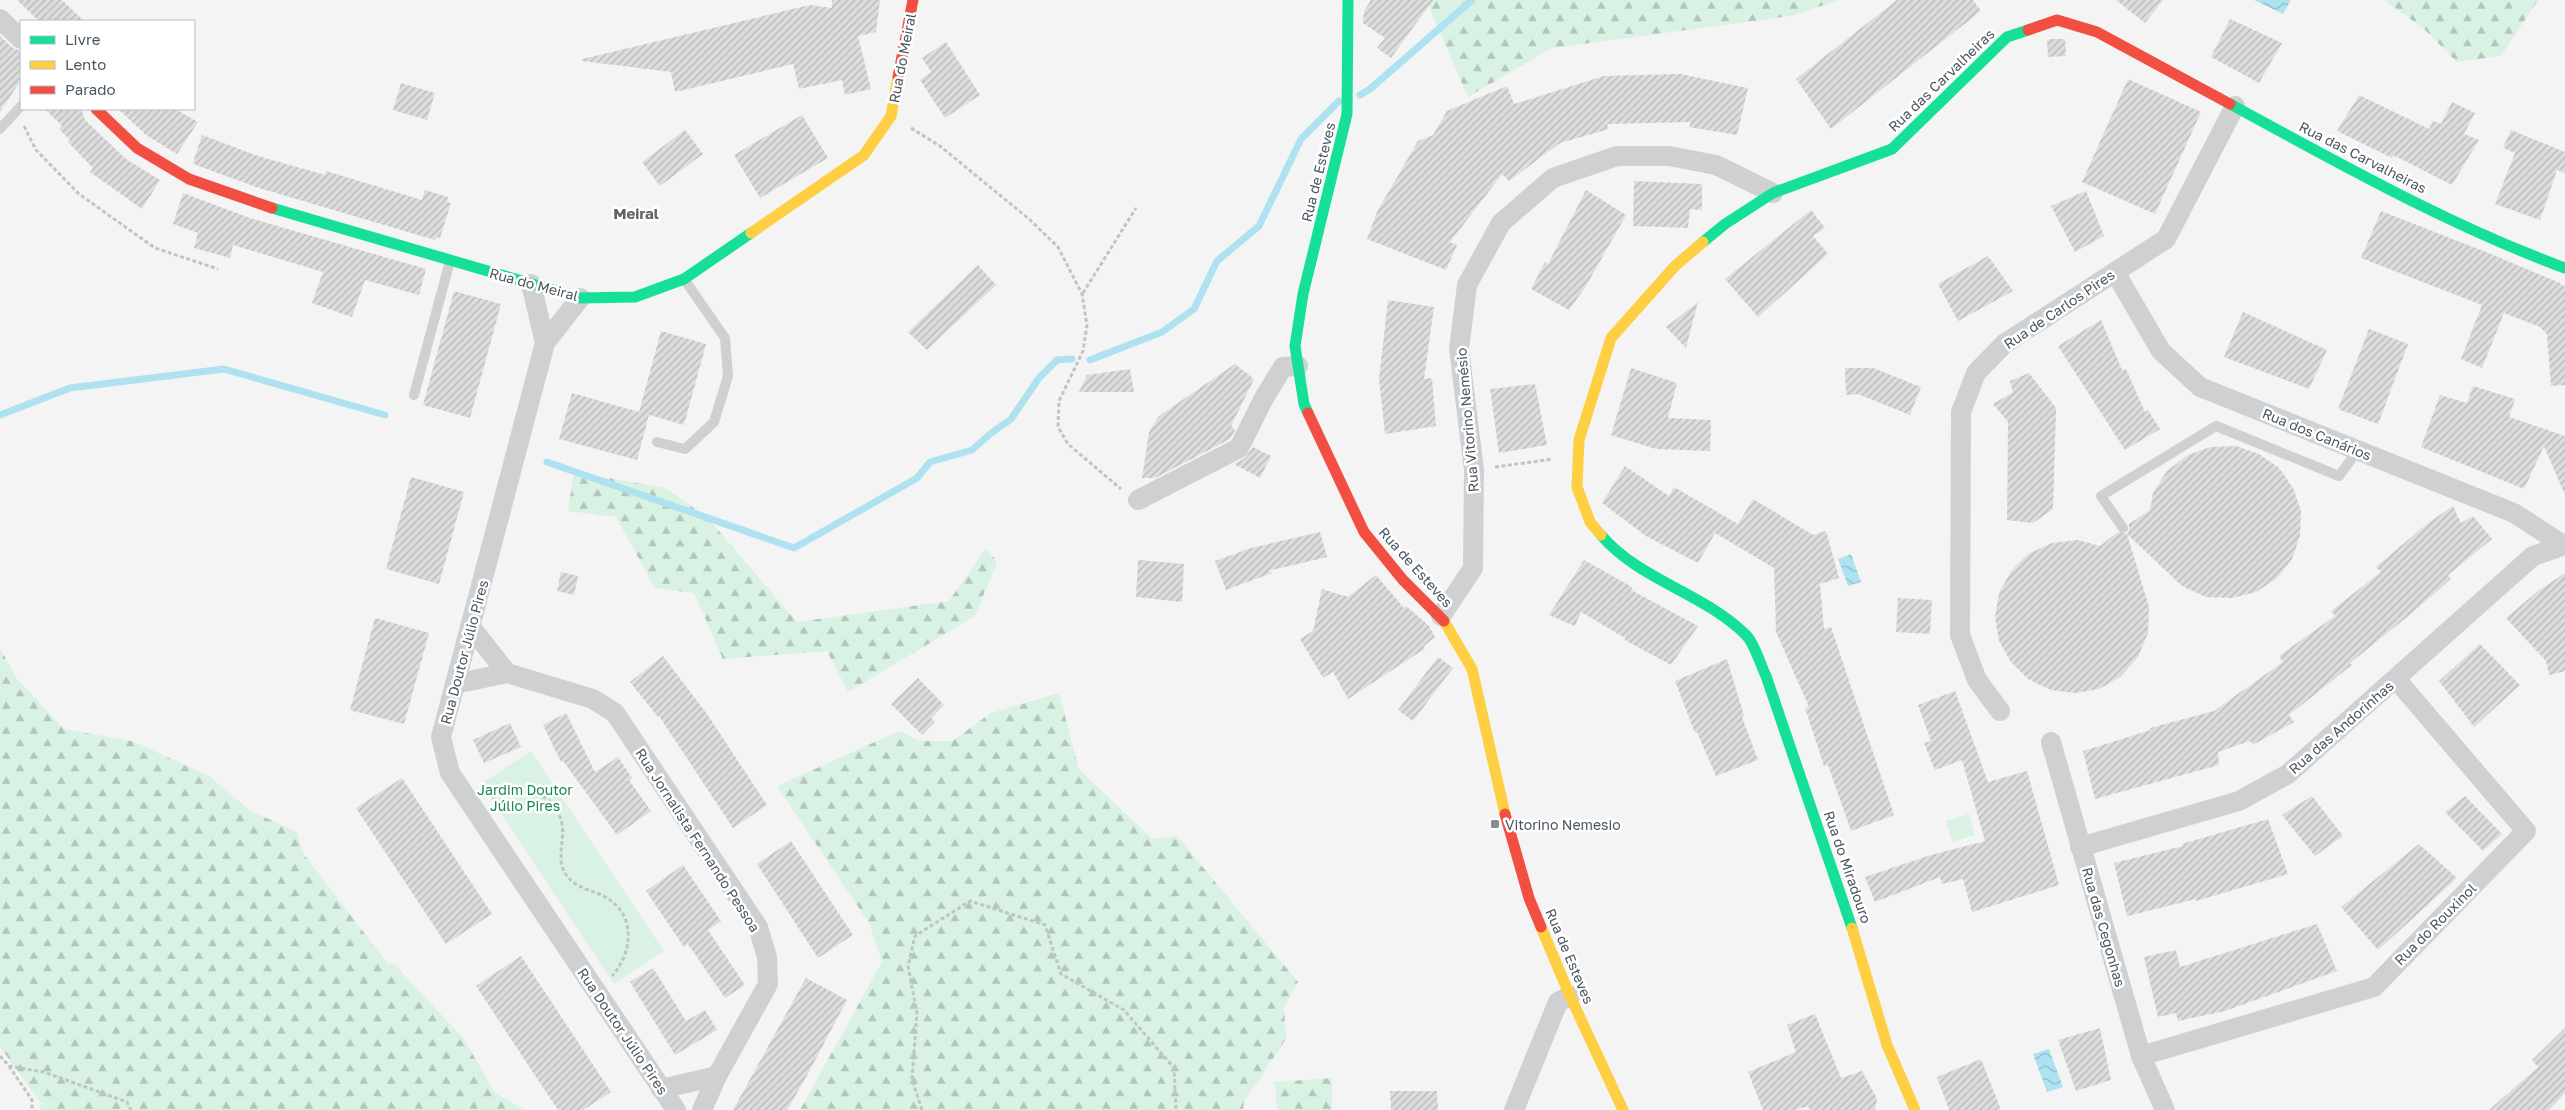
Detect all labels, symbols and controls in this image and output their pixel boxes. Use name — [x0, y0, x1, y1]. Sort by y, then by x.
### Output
street label: Rua do Meiral — [885, 12, 919, 104]
legend — [20, 20, 195, 110]
street label: Rua das Carvalheiras — [1884, 25, 1998, 135]
text: Livre — [65, 30, 101, 48]
text: Lento — [65, 55, 106, 73]
text: Parado — [65, 80, 116, 98]
street label: Rua das Carvalheiras — [2296, 117, 2430, 197]
street label: Rua de Esteves — [1297, 121, 1339, 223]
district label: Meiral — [613, 204, 659, 222]
street label: Rua do Meiral — [488, 264, 580, 304]
street label: Rua de Carlos Pires — [2000, 266, 2118, 352]
street label: Rua Vitorino Nemésio — [1452, 347, 1482, 493]
street label: Rua dos Canários — [2260, 404, 2374, 464]
street label: Rua de Esteves — [1376, 523, 1456, 611]
street label: Rua Doutor Júlio Pires — [437, 578, 491, 726]
street label: Rua das Andorinhas — [2285, 677, 2397, 777]
street label: Rua Jornalista Fernando Pessoa — [632, 745, 764, 935]
park label: Jardim Doutor Júlio Pires — [477, 781, 573, 814]
street label: Rua do Miradouro — [1821, 809, 1875, 925]
place label: Vitorino Nemesio — [1505, 816, 1621, 833]
marker: Vitorino Nemesio — [1489, 818, 1501, 830]
street label: Rua das Cegonhas — [2079, 865, 2129, 989]
street label: Rua do Rouxinol — [2391, 880, 2479, 968]
street label: Rua de Esteves — [1542, 906, 1598, 1006]
street label: Rua Doutor Júlio Pires — [574, 965, 672, 1097]

